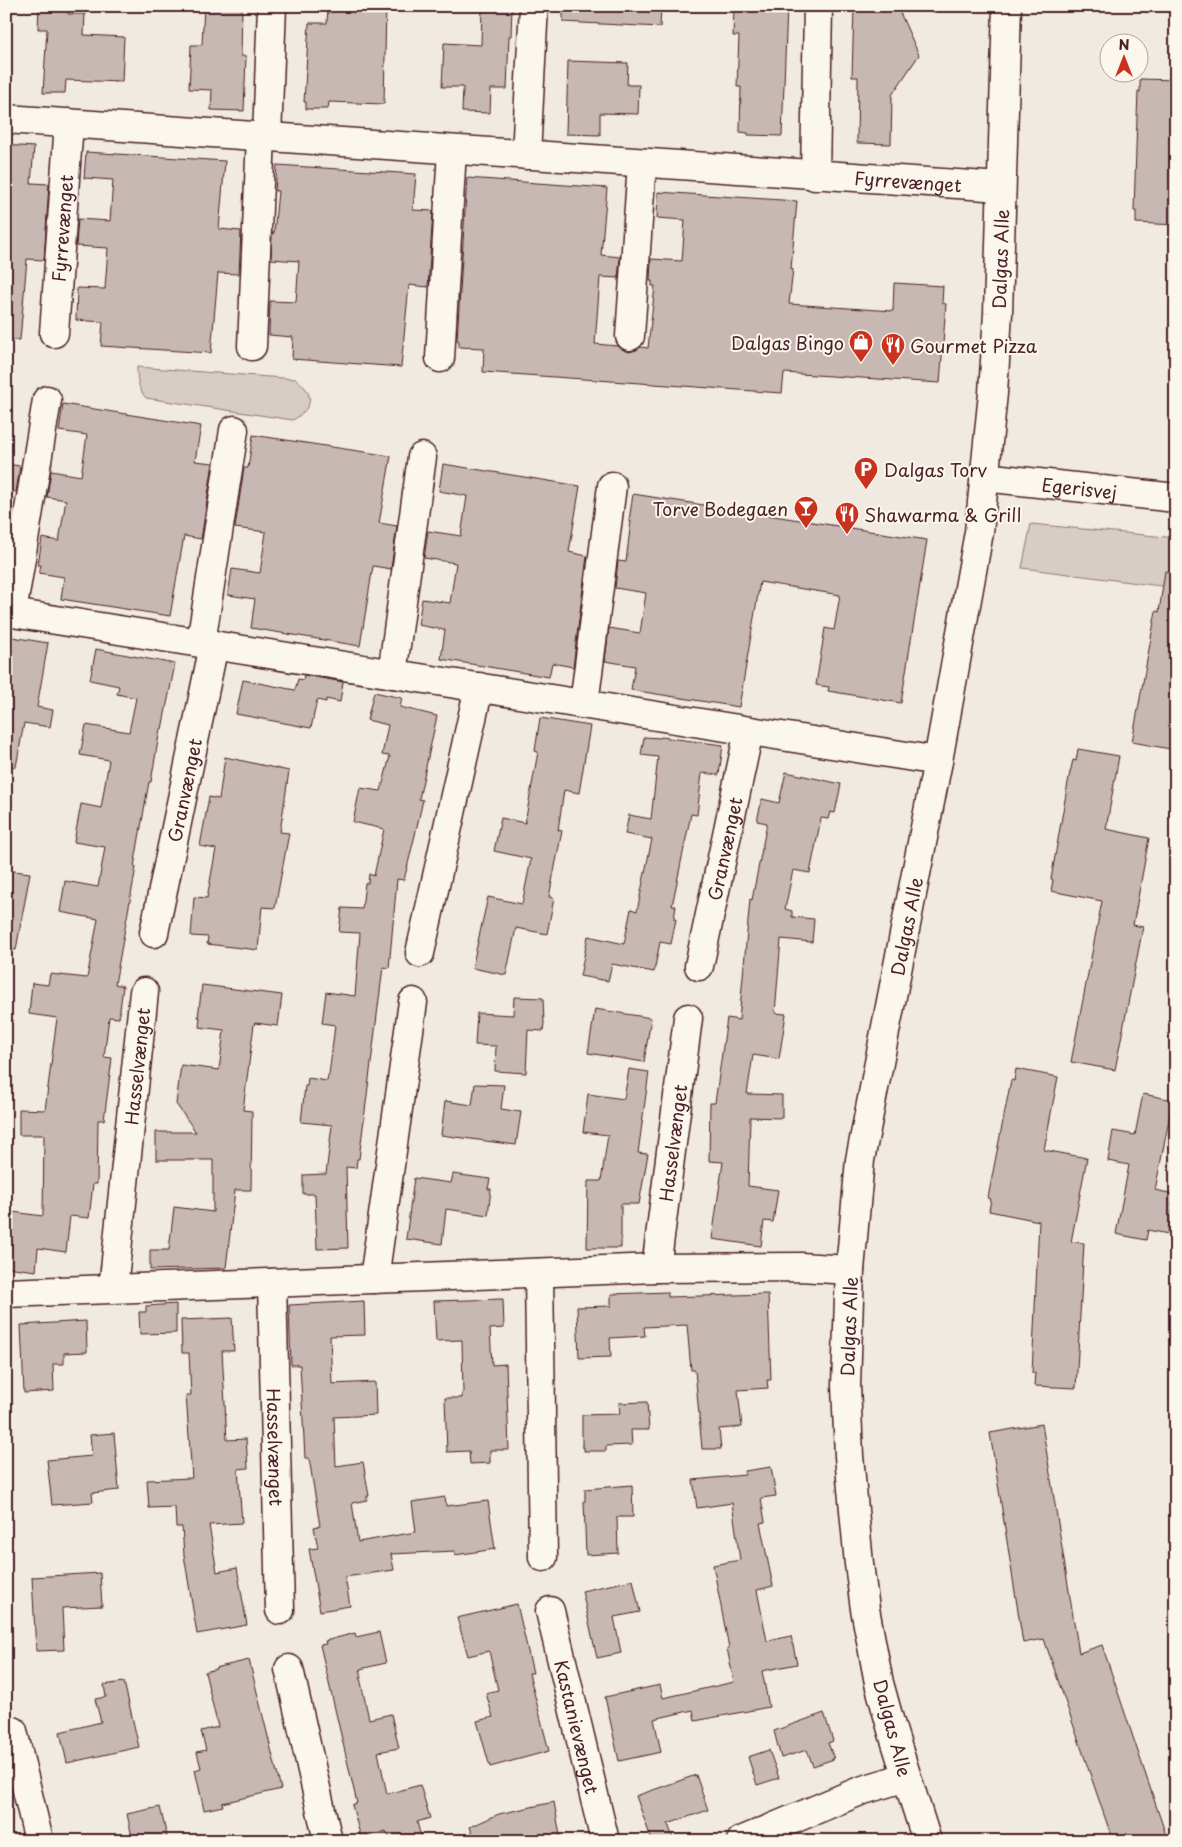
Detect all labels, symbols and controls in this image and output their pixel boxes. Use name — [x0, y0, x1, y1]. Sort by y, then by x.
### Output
north arrow — [1100, 32, 1150, 82]
text: N — [1118, 34, 1130, 55]
street label: Fyrrevænget — [853, 164, 962, 198]
street label: Fyrrevænget — [44, 174, 79, 283]
street label: Dalgas Alle — [985, 209, 1015, 309]
place label: Dalgas Bingo — [731, 329, 844, 356]
shop icon: Dalgas Bingo — [848, 329, 874, 363]
restaurant icon: Gourmet Pizza — [880, 332, 906, 366]
place label: Gourmet Pizza — [910, 332, 1038, 359]
parking icon: Dalgas Torv — [853, 456, 879, 490]
place label: Dalgas Torv — [884, 456, 987, 483]
street label: Egerisvej — [1040, 470, 1118, 505]
place label: Torve Bodegaen — [653, 495, 788, 522]
bar icon: Torve Bodegaen — [793, 495, 819, 529]
restaurant icon: Shawarma & Grill — [834, 501, 860, 535]
place label: Shawarma & Grill — [864, 501, 1021, 528]
street label: Granvænget — [160, 736, 208, 844]
street label: Granvænget — [700, 794, 748, 903]
street label: Dalgas Alle — [883, 875, 929, 978]
street label: Hasselvænget — [117, 1006, 156, 1126]
street label: Hasselvænget — [651, 1083, 693, 1203]
street label: Dalgas Alle — [833, 1276, 863, 1377]
street label: Hasselvænget — [261, 1388, 291, 1506]
street label: Kastanievænget — [549, 1657, 607, 1796]
street label: Dalgas Alle — [867, 1676, 919, 1780]

